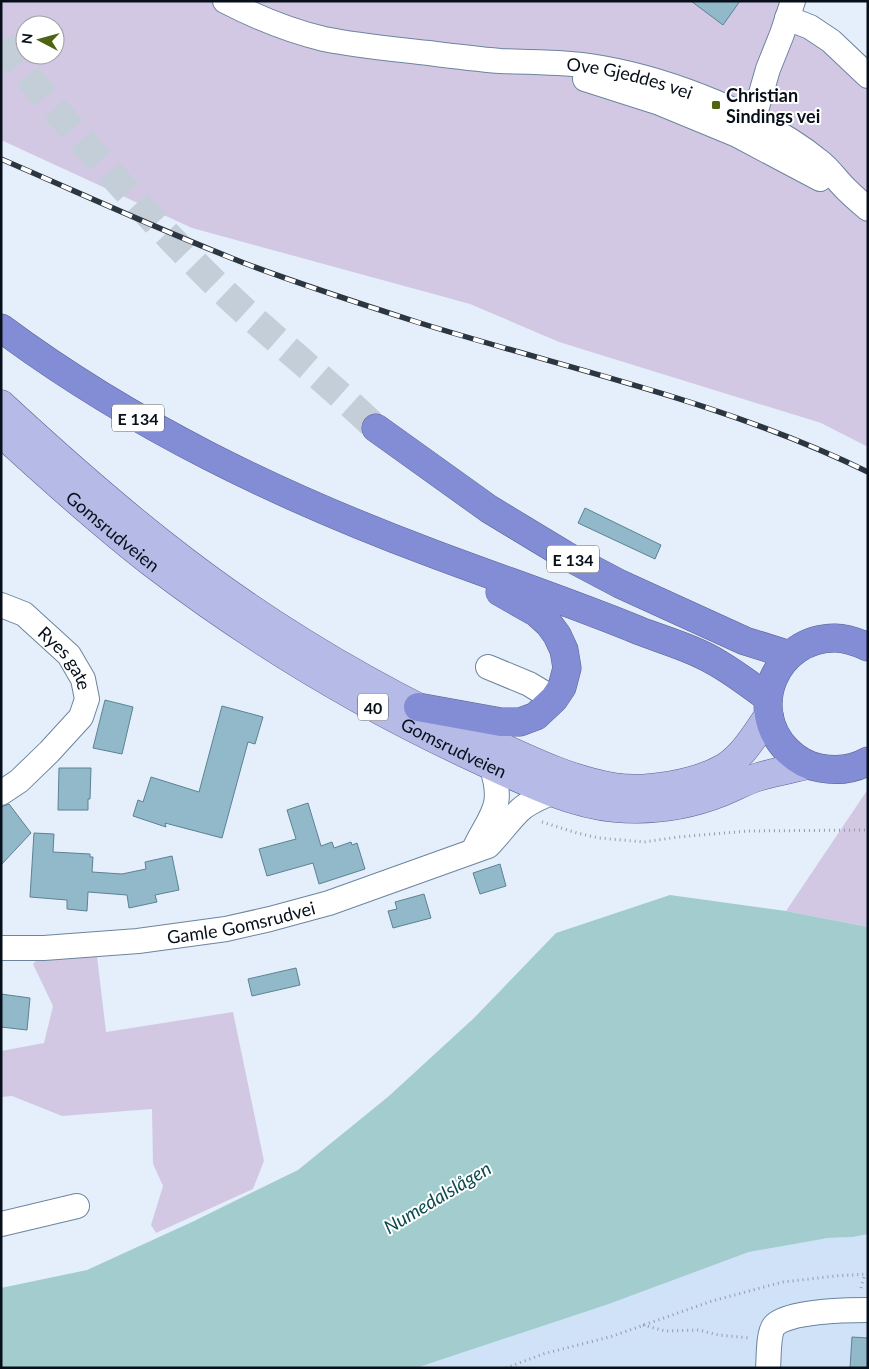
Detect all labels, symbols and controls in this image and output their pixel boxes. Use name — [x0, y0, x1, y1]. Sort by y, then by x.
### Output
north arrow — [15, 15, 65, 65]
text: N — [18, 32, 36, 45]
street label: Ove Gjeddes vei — [566, 53, 696, 103]
place label: Christian Sindings vei — [726, 84, 820, 127]
marker: Christian Sindings vei — [710, 99, 722, 111]
road number: E 134 — [112, 404, 164, 432]
street label: Gomsrudveien — [62, 486, 164, 576]
road number: E 134 — [547, 546, 599, 572]
street label: Ryes gate — [34, 622, 96, 692]
road number: 40 — [358, 694, 388, 720]
street label: Gomsrudveien — [397, 713, 510, 782]
street label: Gamle Gomsrudvei — [166, 896, 317, 948]
water label: Numedalslågen — [379, 1156, 495, 1238]

